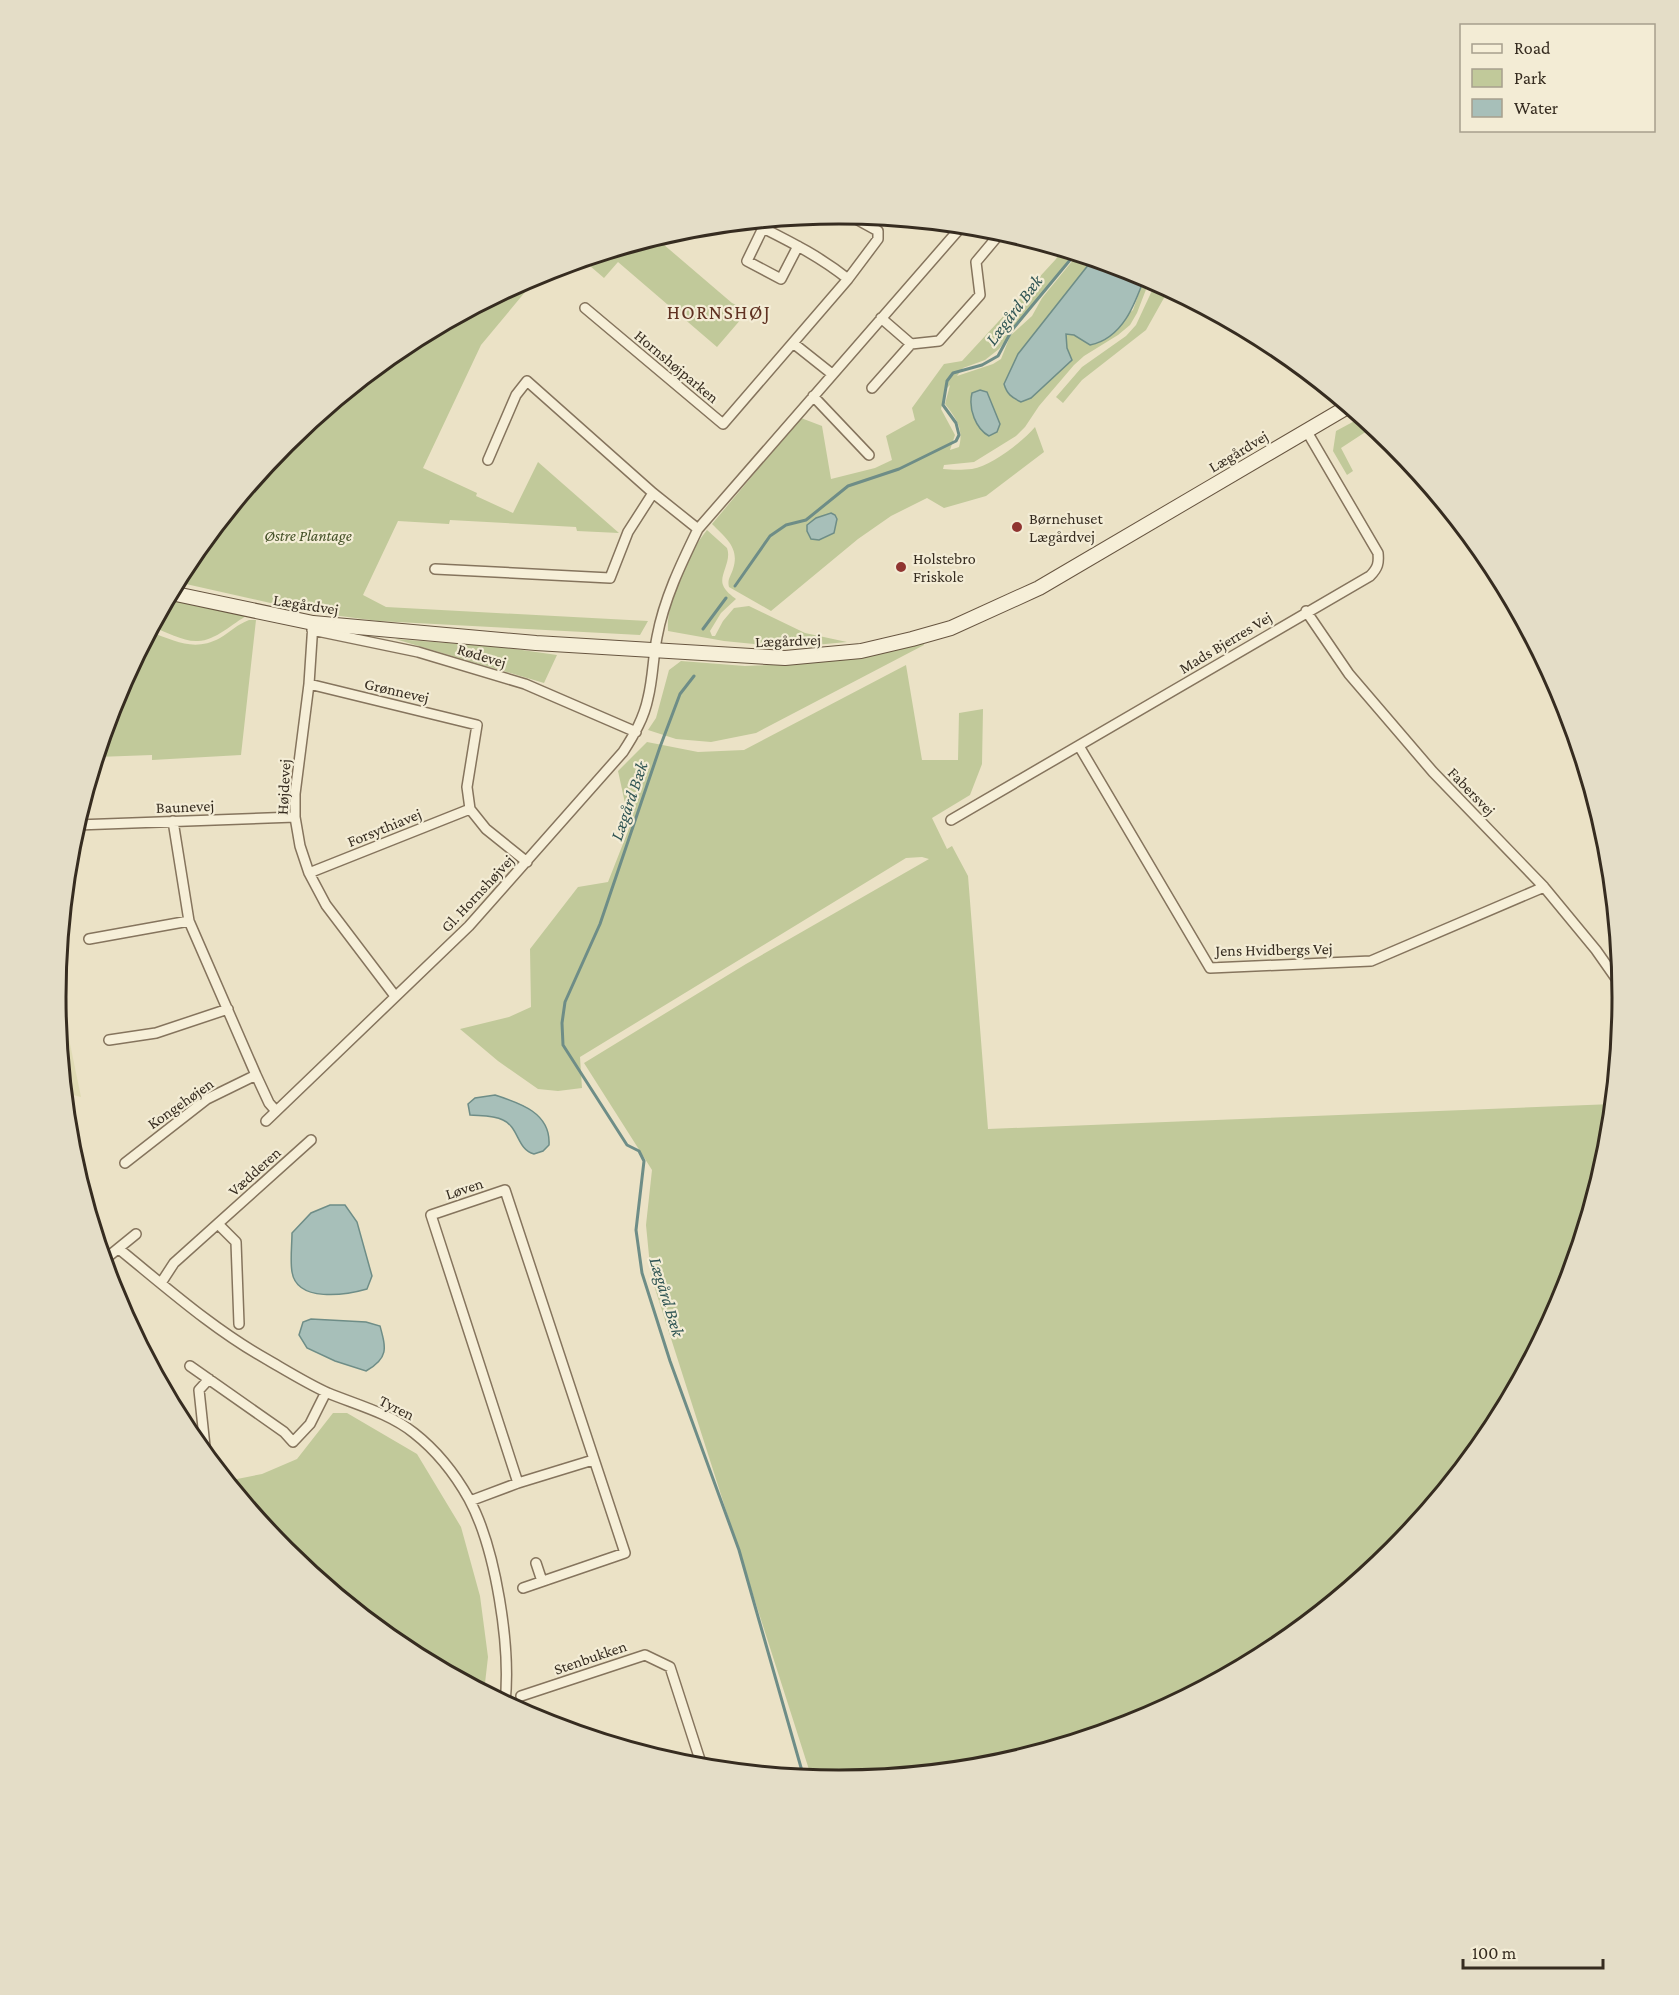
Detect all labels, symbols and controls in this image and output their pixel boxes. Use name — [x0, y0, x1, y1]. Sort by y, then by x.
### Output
legend — [1460, 24, 1655, 132]
text: Road — [1514, 38, 1551, 58]
text: Park — [1514, 68, 1546, 88]
text: Water — [1514, 98, 1559, 118]
water label: Lægård Bæk — [981, 270, 1047, 349]
district label: HORNSHØJ — [667, 301, 771, 324]
street label: Hornshøjparken — [631, 326, 722, 407]
street label: Lægårdvej — [1206, 427, 1271, 477]
place label: Børnehuset Lægårdvej — [1029, 510, 1103, 546]
marker: Børnehuset Lægårdvej — [1010, 520, 1024, 534]
park label: Østre Plantage — [264, 527, 352, 545]
place label: Holstebro Friskole — [913, 550, 976, 585]
marker: Holstebro Friskole — [894, 560, 908, 574]
street label: Lægårdvej — [272, 591, 340, 619]
street label: Mads Bjerres Vej — [1176, 608, 1275, 678]
street label: Lægårdvej — [755, 631, 821, 651]
street label: Rødevej — [455, 640, 508, 672]
street label: Grønnevej — [363, 675, 431, 707]
water label: Lægård Bæk — [606, 758, 652, 843]
street label: Højdevej — [274, 759, 294, 816]
street label: Fabersvej — [1444, 764, 1499, 820]
street label: Baunevej — [156, 797, 215, 817]
street label: Forsythiavej — [345, 805, 424, 851]
street label: Gl. Hornshøjvej — [437, 851, 518, 936]
street label: Jens Hvidbergs Vej — [1213, 940, 1333, 960]
street label: Kongehøjen — [144, 1074, 217, 1133]
street label: Vædderen — [225, 1143, 284, 1199]
street label: Løven — [443, 1174, 486, 1203]
water label: Lægård Bæk — [645, 1255, 689, 1340]
street label: Tyren — [376, 1391, 418, 1425]
street label: Stenbukken — [552, 1637, 629, 1678]
scale bar — [1463, 1932, 1602, 1970]
text: 100 m — [1472, 1943, 1517, 1963]

